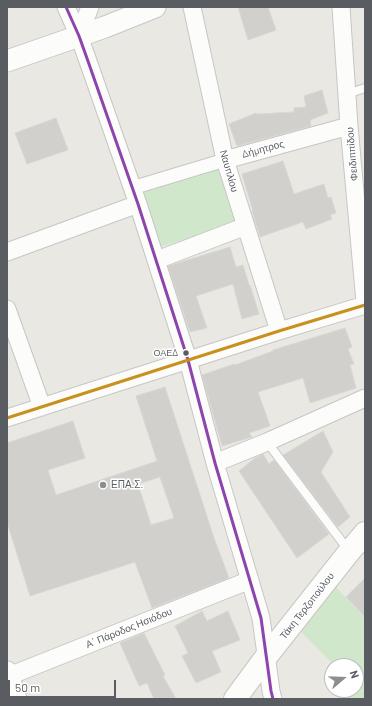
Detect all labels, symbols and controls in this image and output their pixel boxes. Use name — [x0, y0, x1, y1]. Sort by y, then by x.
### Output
street label: Φειδιππίδου — [344, 126, 360, 182]
street label: Δήμητρος — [241, 138, 285, 160]
street label: Ναυπλίου — [217, 149, 241, 193]
place label: ΟΑΕΔ — [153, 348, 178, 358]
marker: ΟΑΕΔ — [181, 348, 191, 358]
place label: ΕΠΑ.Σ. — [111, 479, 143, 491]
marker: ΕΠΑ.Σ. — [98, 480, 108, 490]
street label: Τάκη Τερζοπούλου — [277, 570, 337, 642]
street label: Α΄ Πάροδος Ησιόδου — [84, 605, 174, 651]
north arrow — [324, 658, 364, 698]
text: N — [348, 669, 362, 680]
scale bar — [10, 672, 118, 698]
text: 50 m — [15, 680, 40, 694]

